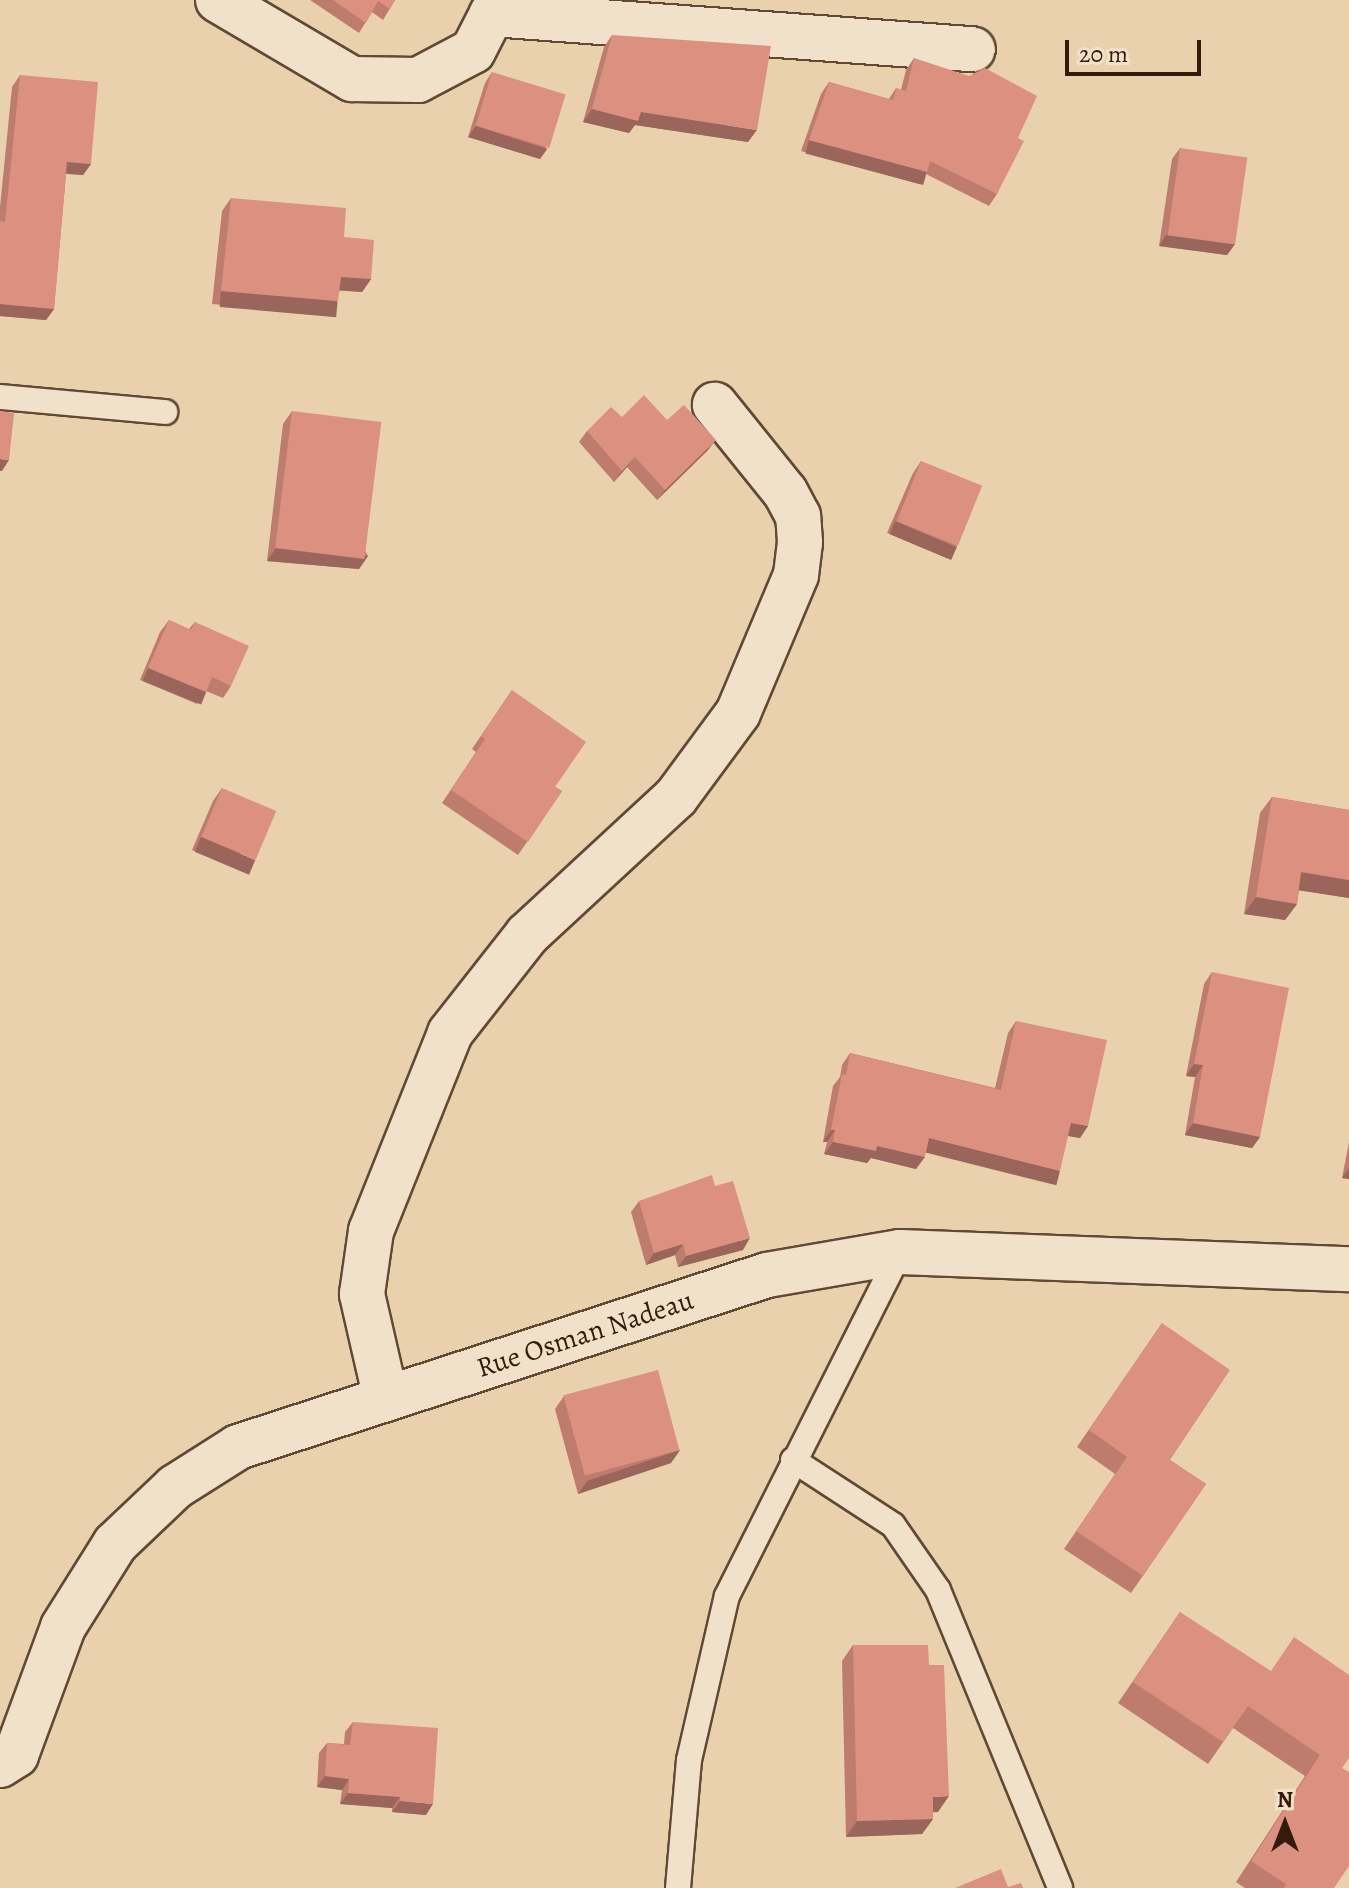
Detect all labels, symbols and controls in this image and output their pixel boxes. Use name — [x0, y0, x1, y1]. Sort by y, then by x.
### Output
scale bar — [1069, 24, 1205, 74]
text: 20 m — [1079, 38, 1128, 70]
street label: Rue Osman Nadeau — [472, 1283, 698, 1385]
north arrow — [1245, 1784, 1325, 1864]
text: N — [1277, 1785, 1293, 1815]

